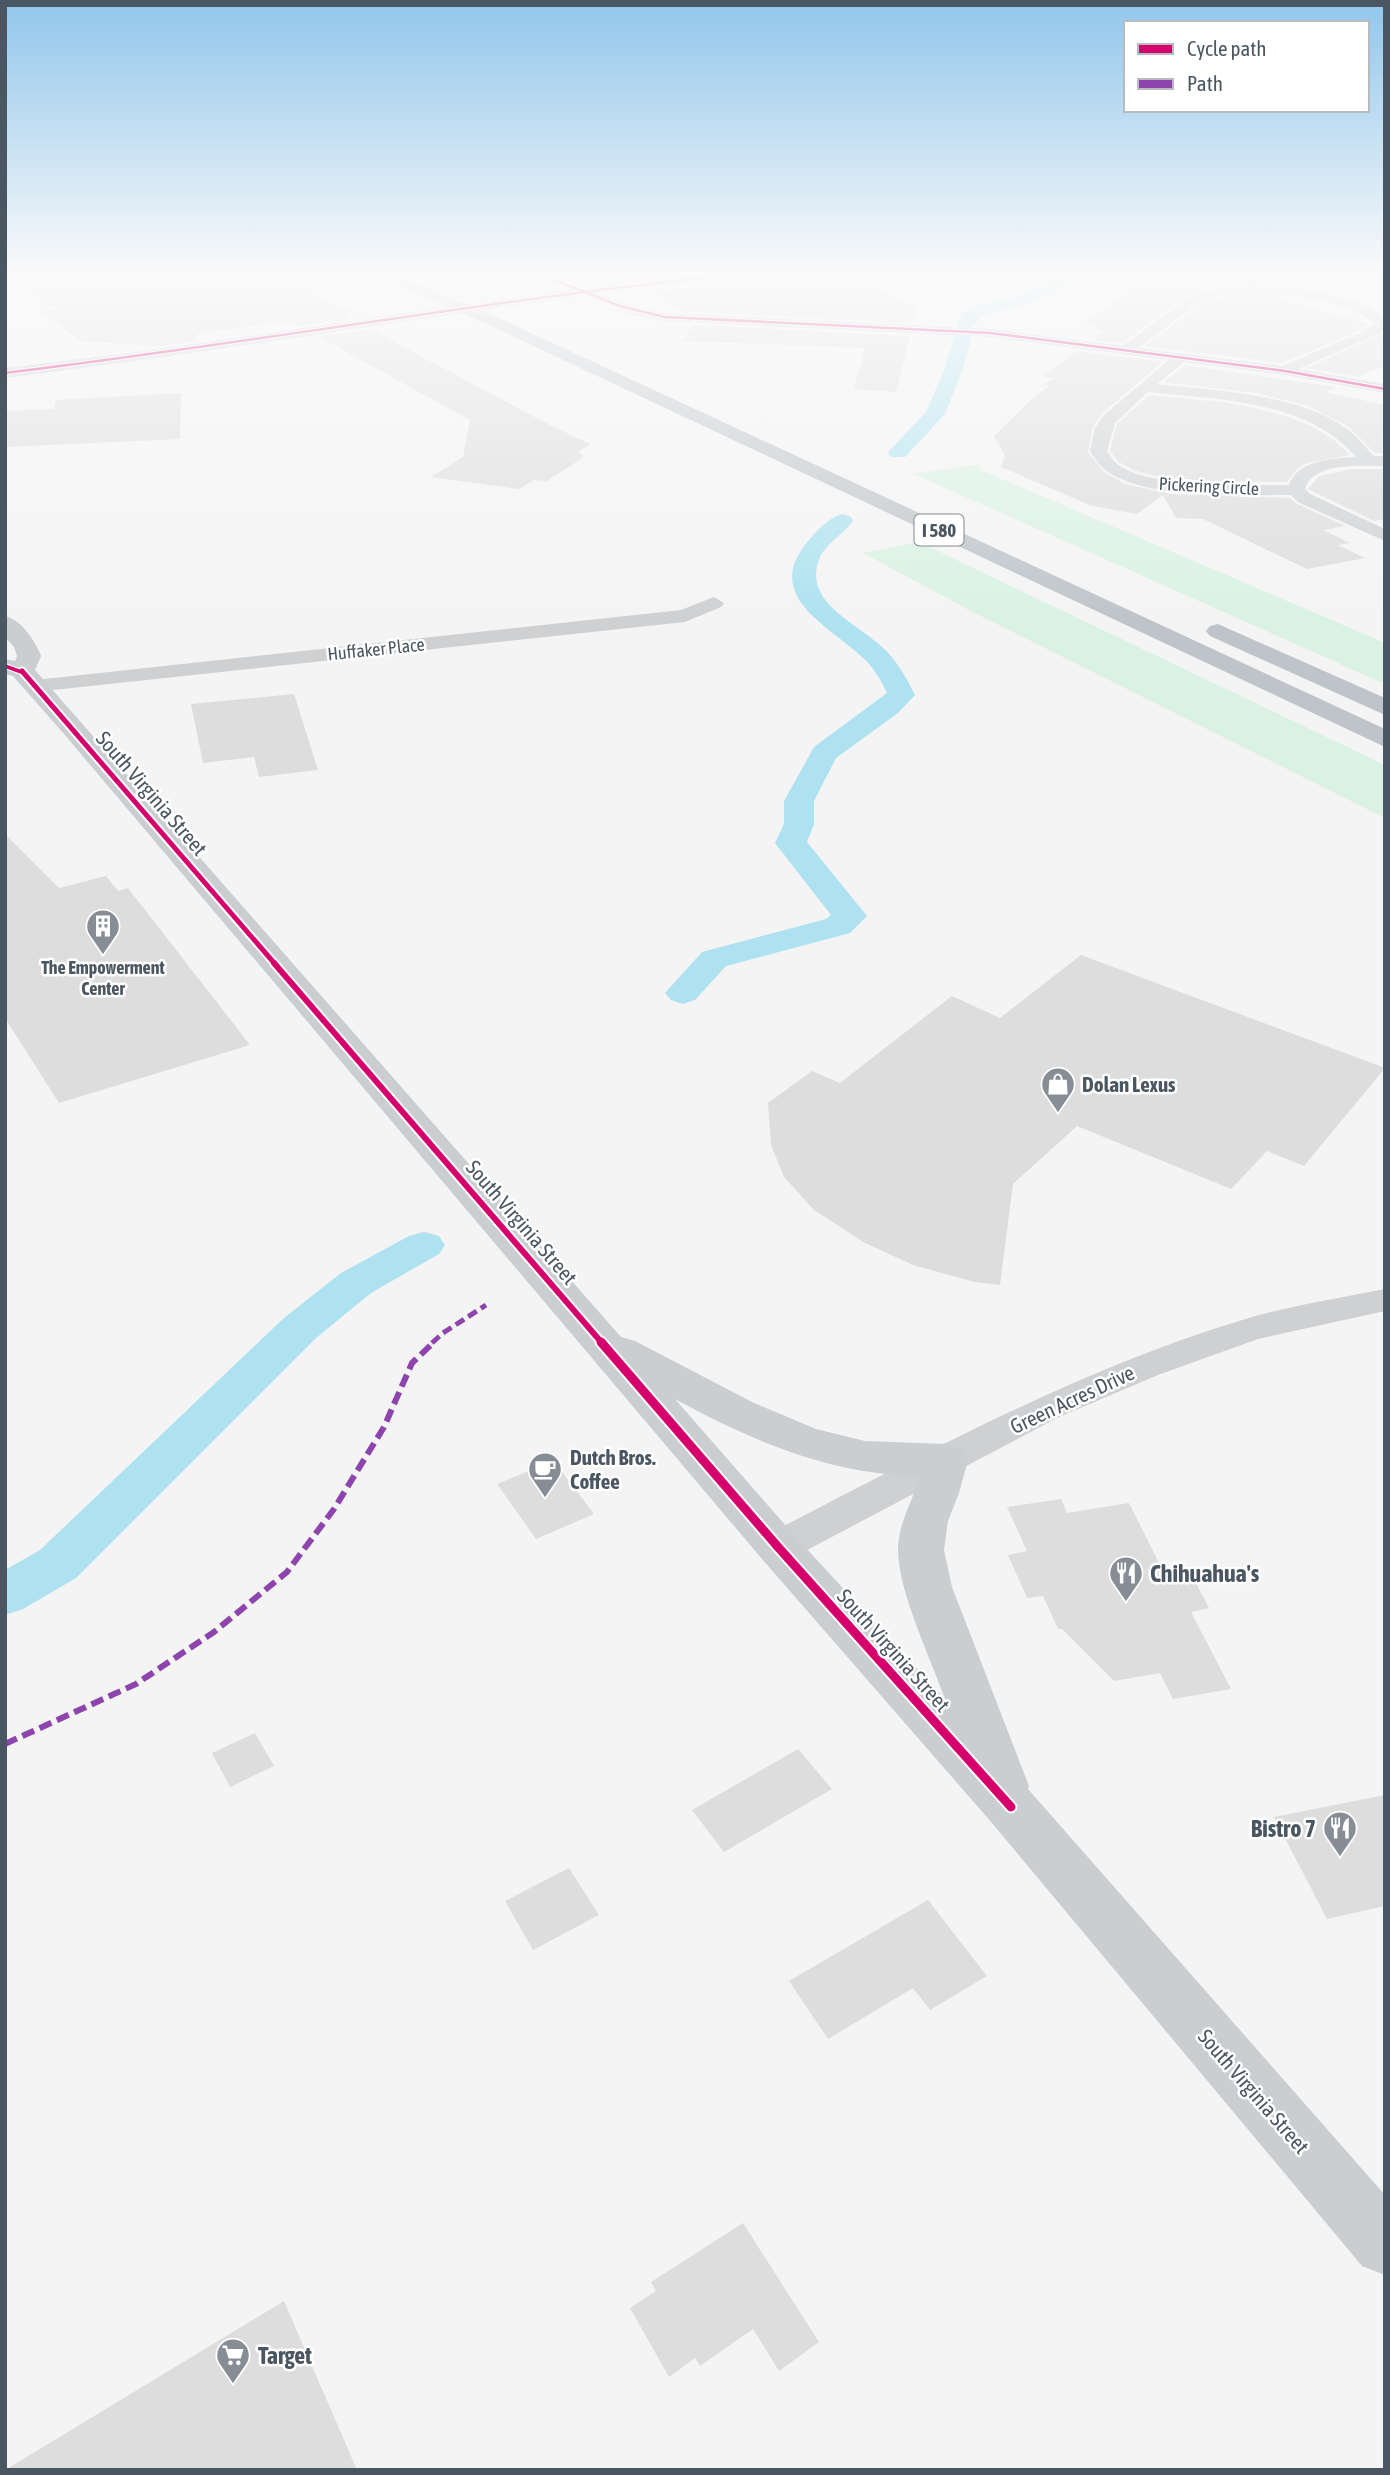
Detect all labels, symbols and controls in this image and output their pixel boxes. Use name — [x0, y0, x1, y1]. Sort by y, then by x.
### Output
legend — [1124, 21, 1369, 112]
text: Cycle path — [1187, 36, 1266, 60]
text: Path — [1187, 71, 1223, 95]
street label: Pickering Circle — [1158, 473, 1260, 499]
road number: I 580 — [914, 514, 964, 545]
street label: Huffaker Place — [326, 633, 426, 665]
street label: South Virginia Street — [92, 726, 212, 860]
building icon: The Empowerment Center — [84, 907, 122, 956]
place label: The Empowerment Center — [41, 957, 166, 999]
shop icon: Dolan Lexus — [1039, 1065, 1077, 1114]
place label: Dolan Lexus — [1082, 1072, 1176, 1096]
street label: South Virginia Street — [462, 1155, 582, 1289]
street label: Green Acres Drive — [1006, 1360, 1138, 1438]
place label: Dutch Bros. Coffee — [570, 1445, 656, 1493]
cafe icon: Dutch Bros. Coffee — [526, 1450, 564, 1499]
restaurant icon: Chihuahua's — [1107, 1554, 1145, 1603]
place label: Chihuahua's — [1150, 1560, 1260, 1587]
street label: South Virginia Street — [833, 1584, 955, 1716]
restaurant icon: Bistro 7 — [1321, 1809, 1359, 1858]
place label: Bistro 7 — [1251, 1815, 1316, 1842]
street label: South Virginia Street — [1194, 2024, 1314, 2158]
supermarket icon: Target — [214, 2336, 252, 2385]
place label: Target — [258, 2342, 312, 2369]

